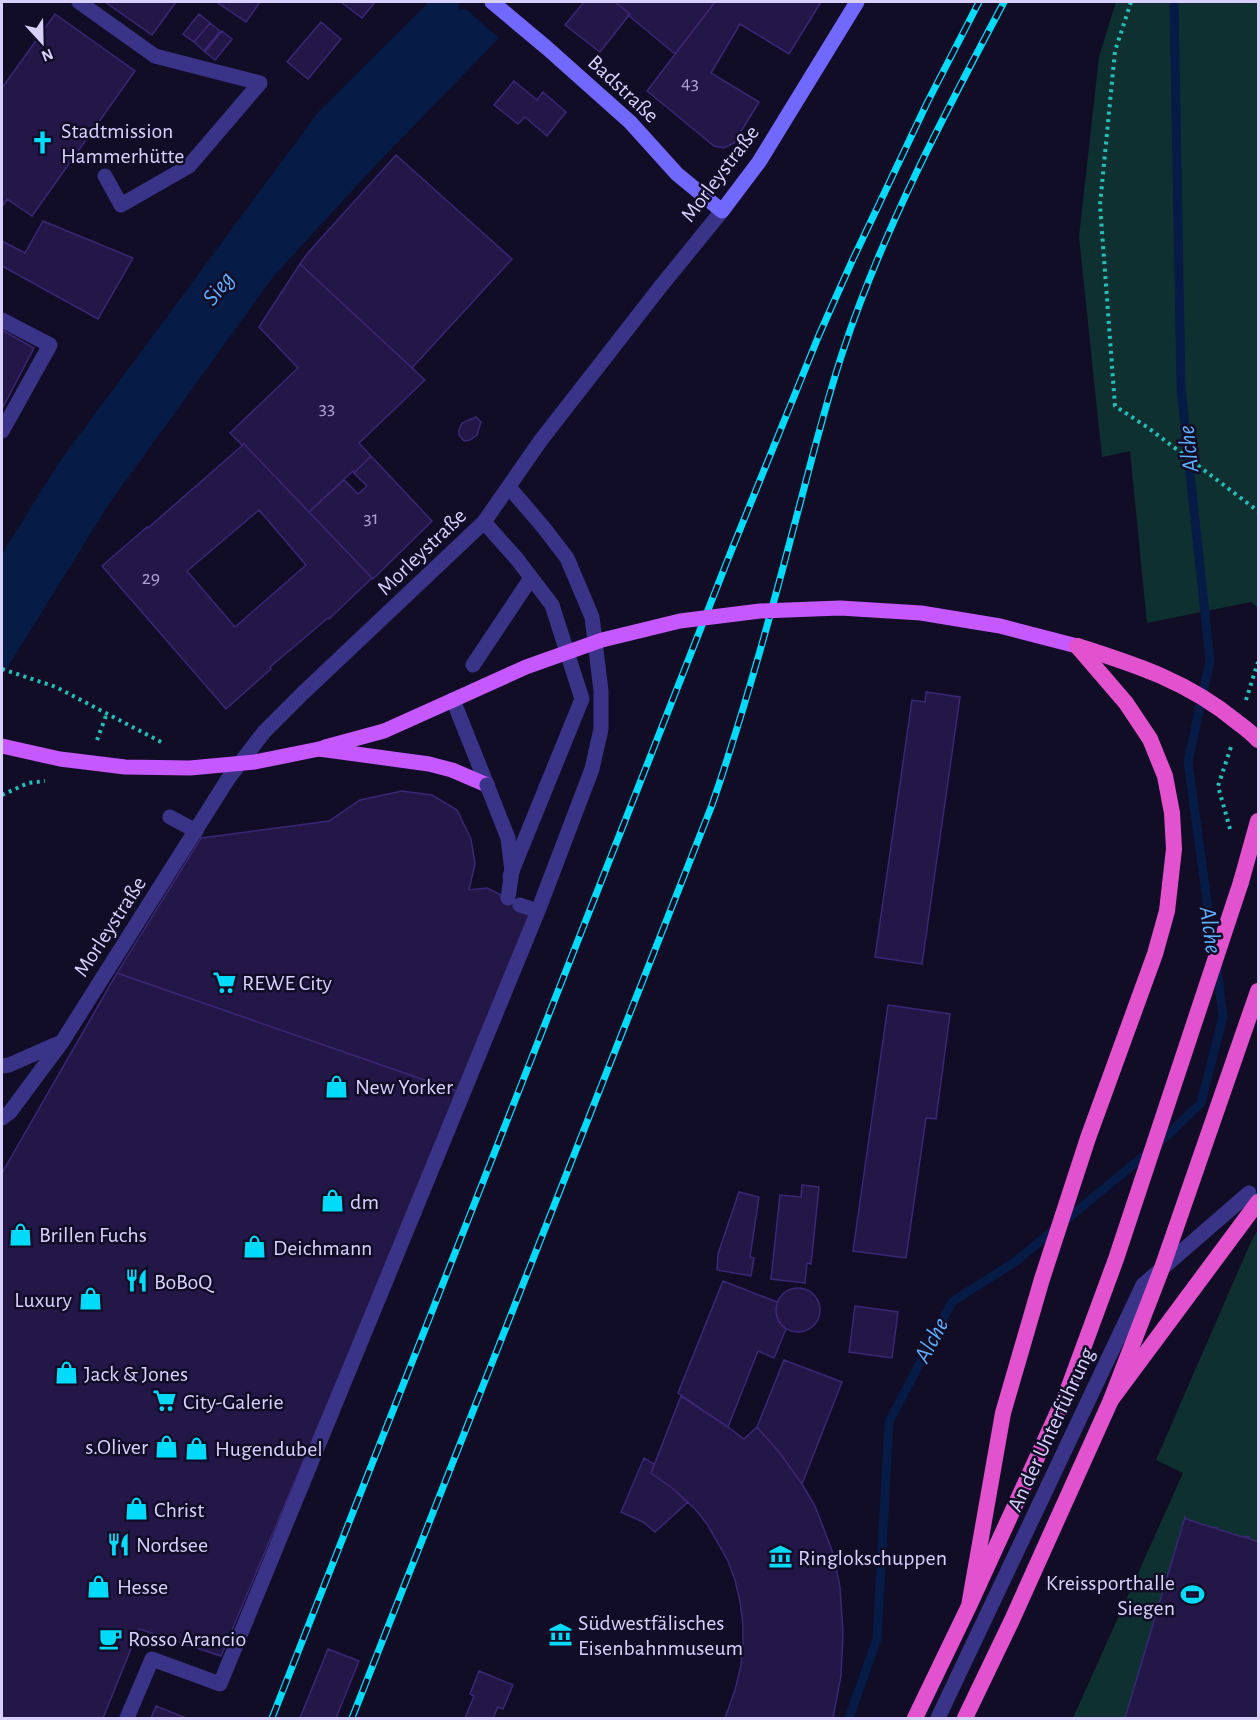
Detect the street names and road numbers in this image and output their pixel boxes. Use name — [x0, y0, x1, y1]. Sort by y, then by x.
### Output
street label: Badstraße — [584, 51, 663, 127]
street label: Morleystraße — [677, 121, 763, 226]
street label: Morleystraße — [373, 504, 470, 599]
street label: Morleystraße — [70, 873, 150, 980]
street label: An der Unterführung — [1003, 1344, 1099, 1515]

